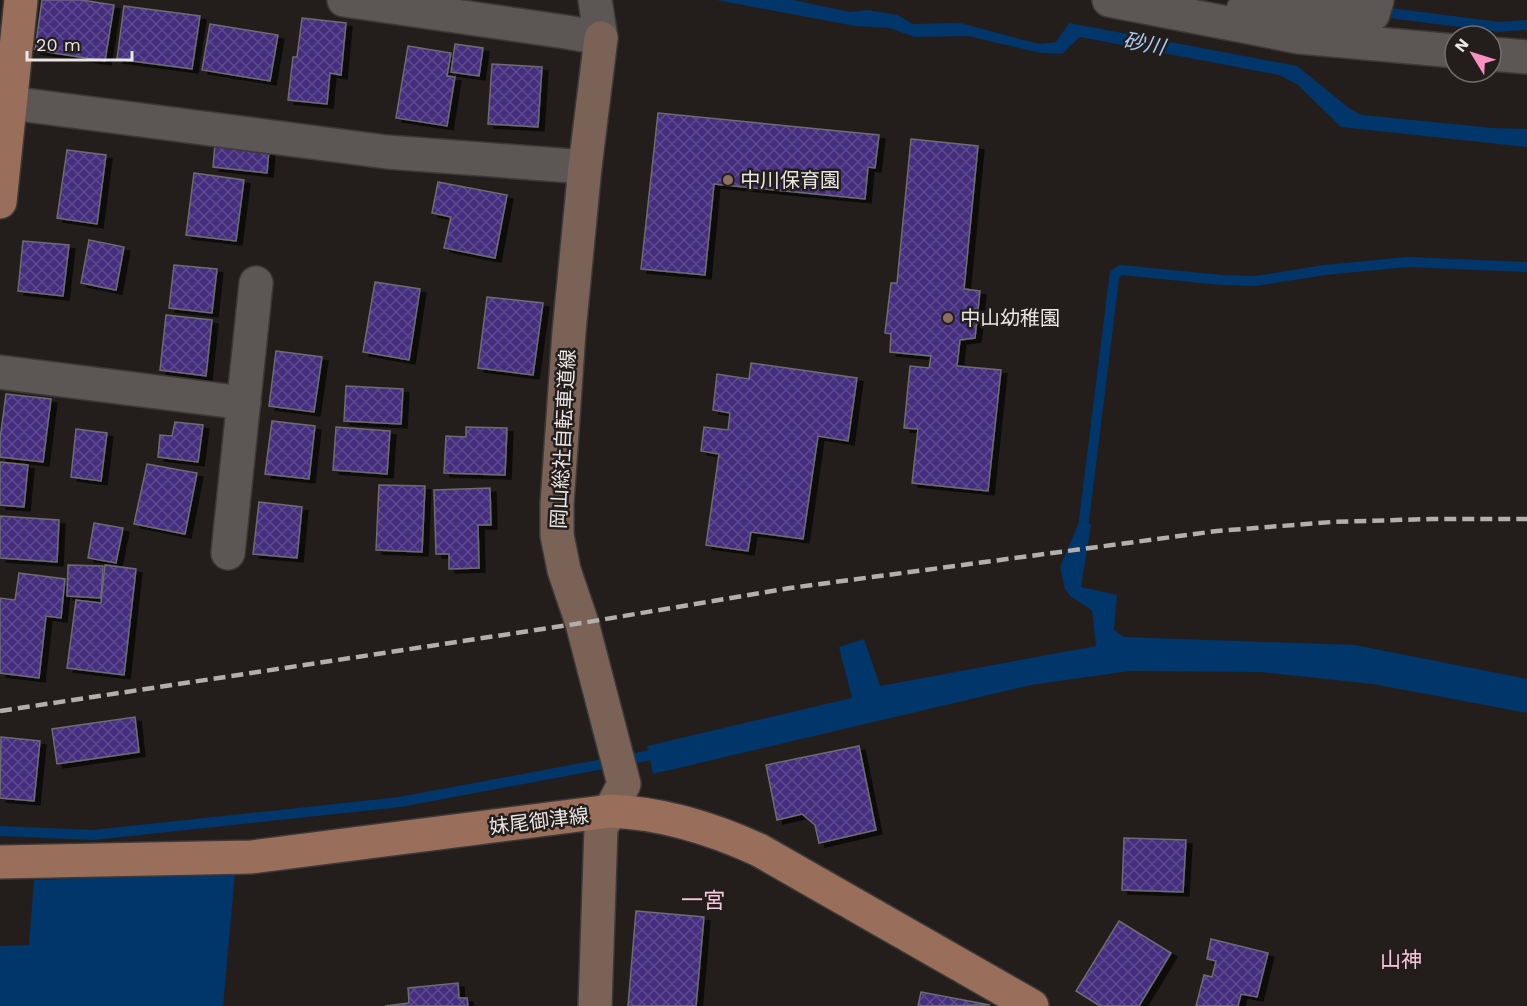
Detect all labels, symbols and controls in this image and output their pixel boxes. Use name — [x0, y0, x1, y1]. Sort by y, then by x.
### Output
scale bar — [27, 24, 132, 62]
north arrow — [1443, 24, 1503, 84]
water label: 砂川 — [1121, 27, 1169, 60]
text: 20 m — [36, 34, 81, 55]
text: N — [1450, 35, 1473, 56]
place label: 中川保育園 — [740, 168, 840, 192]
marker: 中川保育園 — [721, 173, 735, 187]
place label: 中山幼稚園 — [960, 306, 1060, 330]
marker: 中山幼稚園 — [941, 311, 955, 325]
street label: 岡山総社自転車道線 — [546, 348, 580, 530]
street label: 妹尾御津線 — [488, 803, 590, 839]
district label: 一宮 — [681, 888, 725, 913]
district label: 山神 — [1380, 947, 1422, 972]

